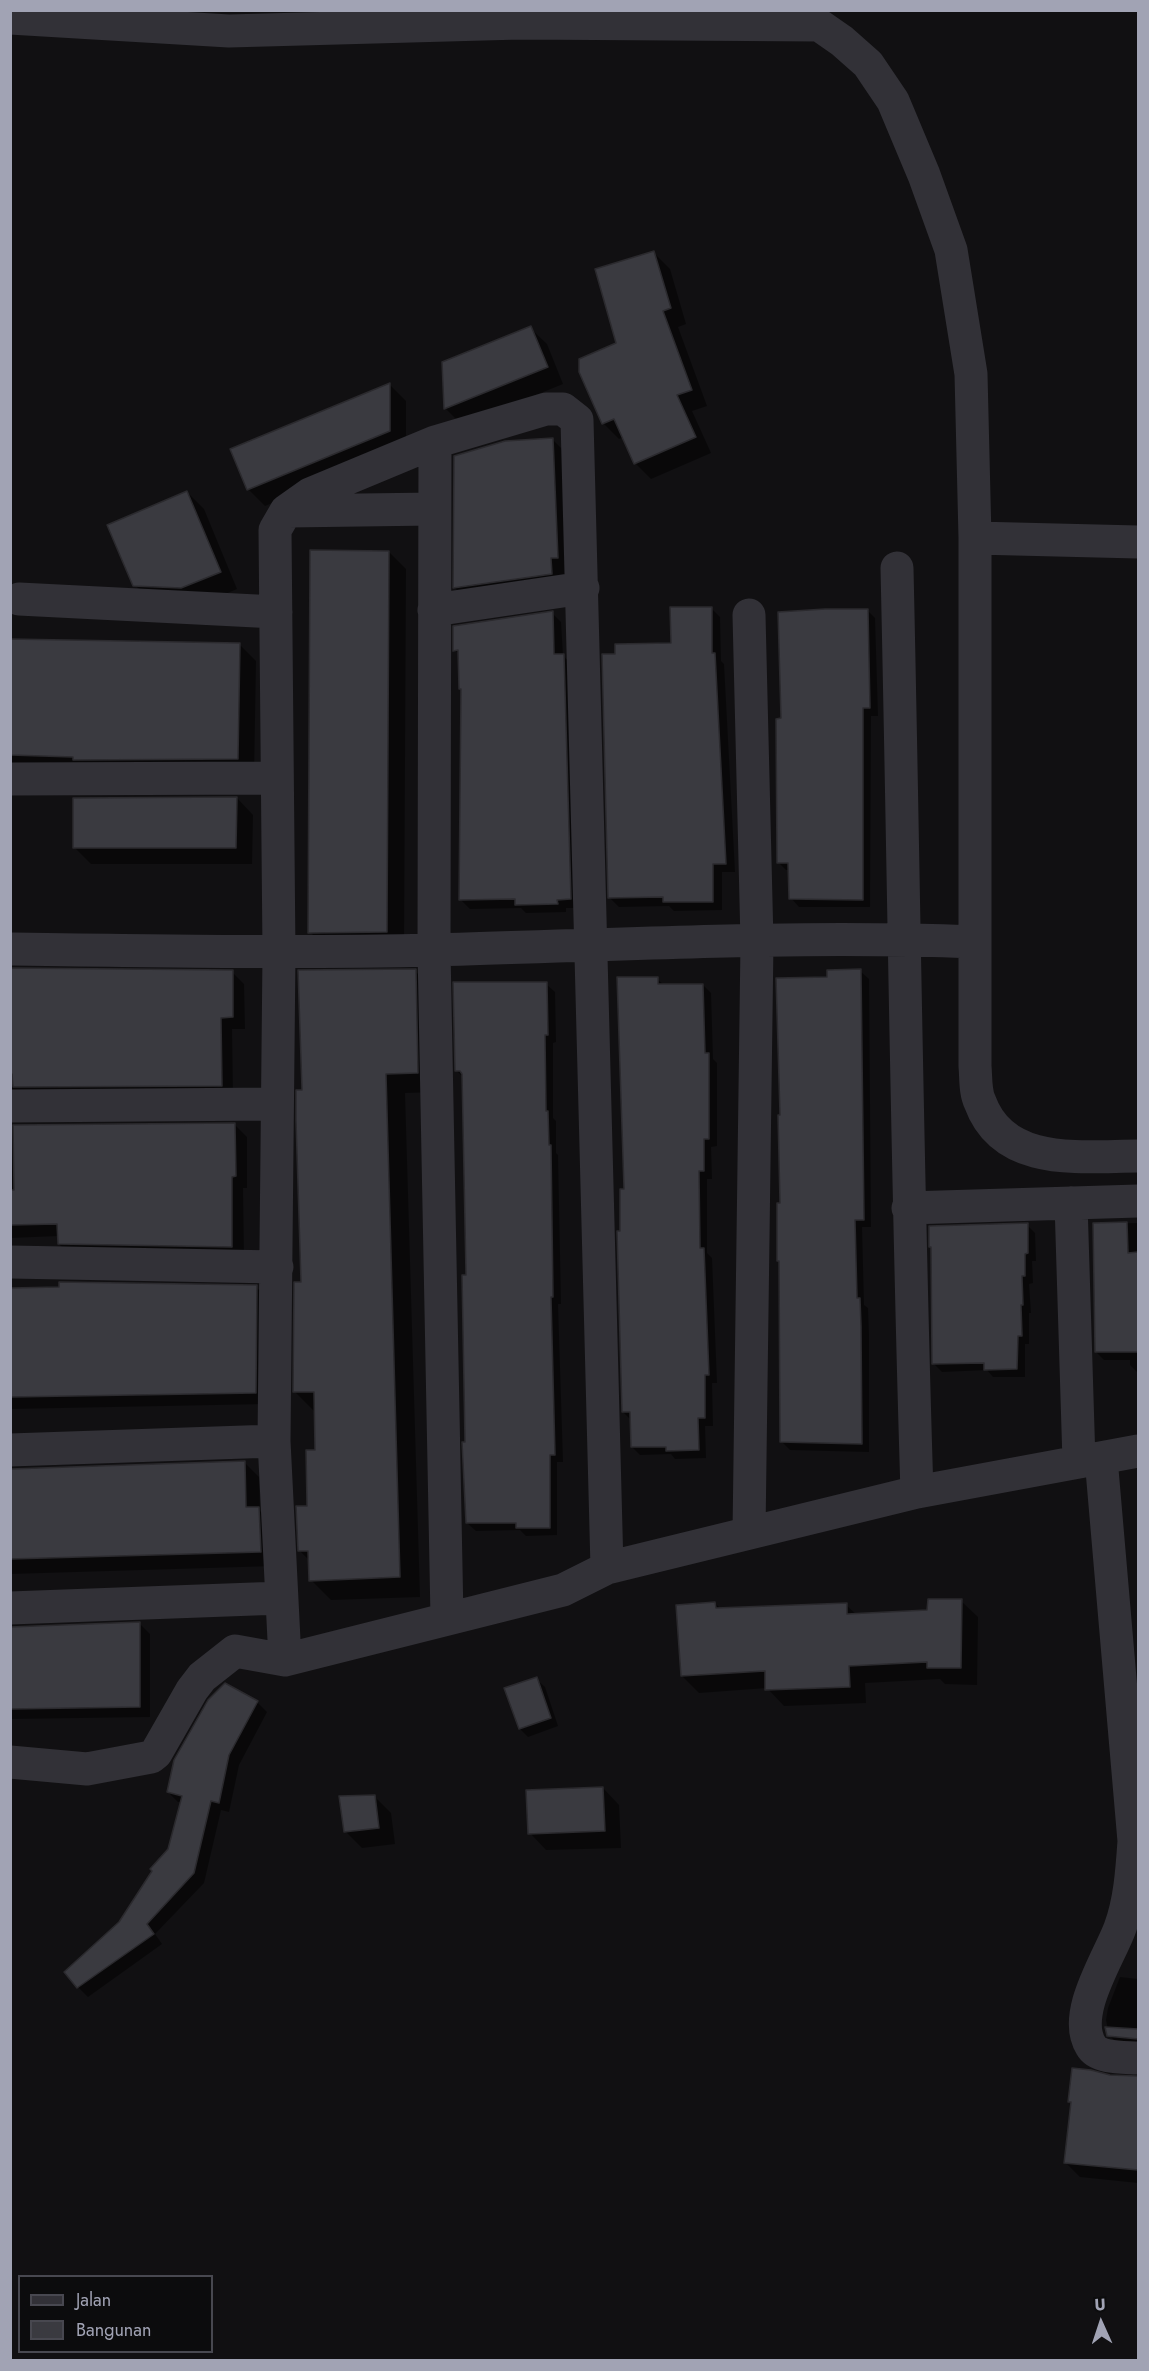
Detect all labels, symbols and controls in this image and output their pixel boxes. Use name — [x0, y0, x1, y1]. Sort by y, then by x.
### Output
legend — [18, 2275, 213, 2353]
text: Jalan — [76, 2287, 111, 2313]
north arrow — [1071, 2293, 1131, 2353]
text: U — [1094, 2293, 1106, 2316]
text: Bangunan — [76, 2317, 151, 2343]

